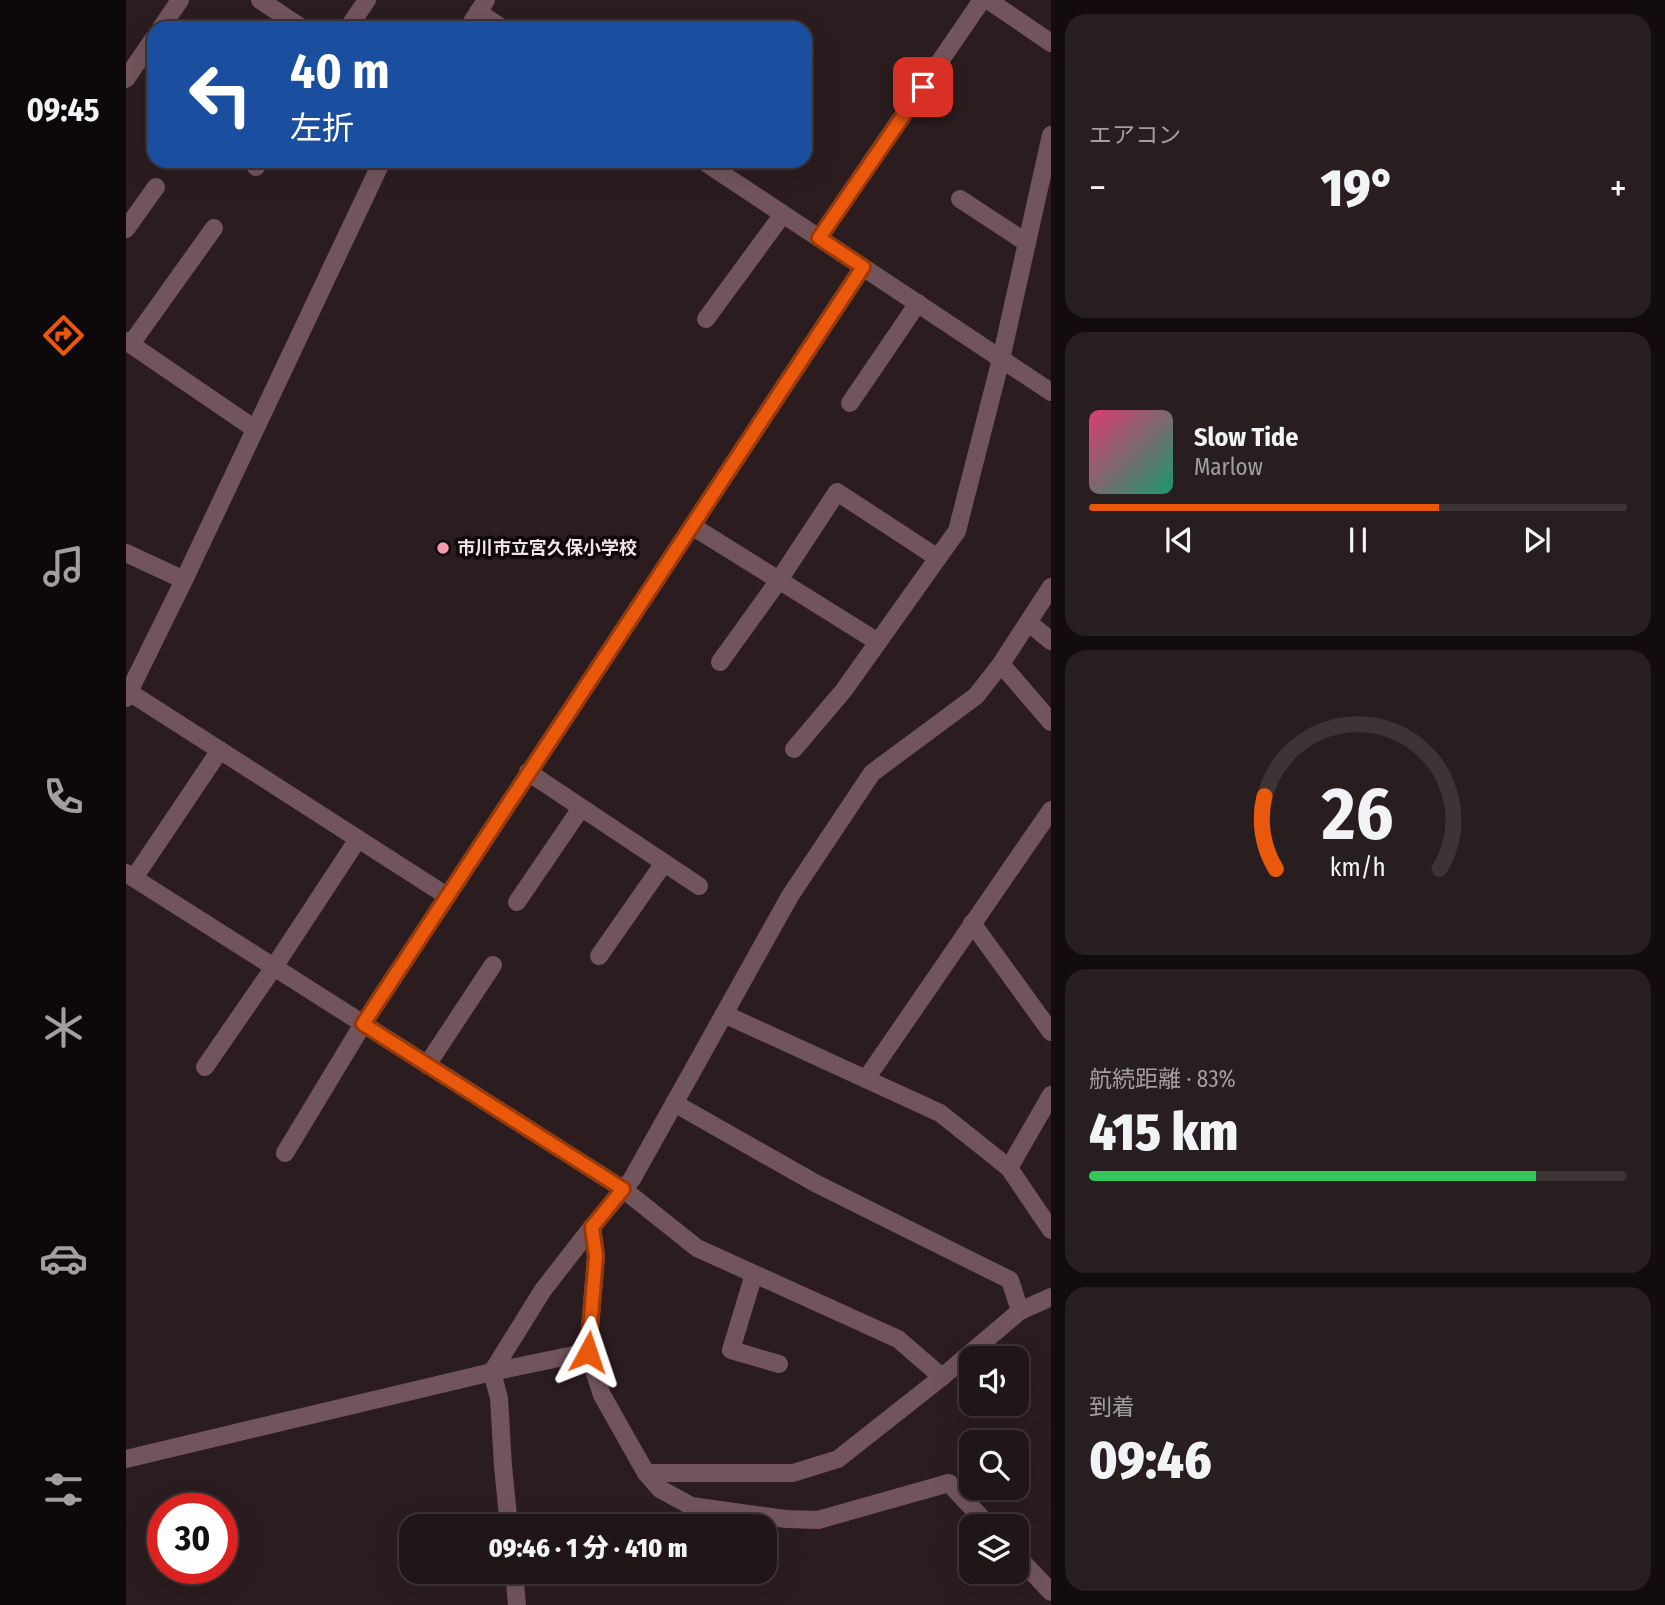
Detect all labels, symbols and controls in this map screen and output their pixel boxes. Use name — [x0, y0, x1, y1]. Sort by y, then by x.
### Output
text: 40 m — [290, 42, 390, 101]
icon: left — [175, 49, 266, 140]
pin — [893, 57, 953, 117]
icon: arrive — [904, 68, 942, 106]
text: 09:45 — [27, 91, 99, 129]
text: 左折 — [290, 109, 354, 147]
text: エアコン — [1089, 121, 1181, 149]
text: 19° — [1321, 157, 1395, 220]
text: − — [1089, 165, 1106, 211]
text: + — [1610, 165, 1627, 211]
icon: directions — [39, 311, 88, 360]
text: Slow Tide — [1194, 422, 1298, 453]
text: Marlow — [1194, 453, 1263, 481]
icon: previous — [1160, 521, 1198, 559]
icon: pause — [1339, 521, 1377, 559]
icon: next — [1518, 521, 1556, 559]
place label: 市川市立宮久保小学校 — [457, 537, 637, 559]
marker: 市川市立宮久保小学校 — [435, 540, 451, 556]
icon: music — [39, 542, 88, 591]
text: 26 — [1321, 771, 1394, 858]
icon: phone — [39, 772, 88, 821]
text: km/h — [1330, 852, 1386, 882]
icon: climate — [39, 1003, 88, 1052]
text: 航続距離 · 83% — [1089, 1065, 1236, 1093]
text: 415 km — [1089, 1101, 1238, 1164]
icon: car — [39, 1234, 88, 1283]
position arrow — [551, 1315, 625, 1389]
map controls — [959, 1346, 1029, 1584]
button: sound — [959, 1346, 1029, 1416]
text: 到着 — [1089, 1393, 1135, 1421]
text: 09:46 — [1089, 1429, 1212, 1492]
button: search — [959, 1430, 1029, 1500]
icon: filters — [39, 1465, 88, 1514]
speed limit sign: 30 — [147, 1493, 238, 1584]
button: layers — [959, 1514, 1029, 1584]
text: 09:46 · 1 分 · 410 m — [489, 1533, 687, 1564]

